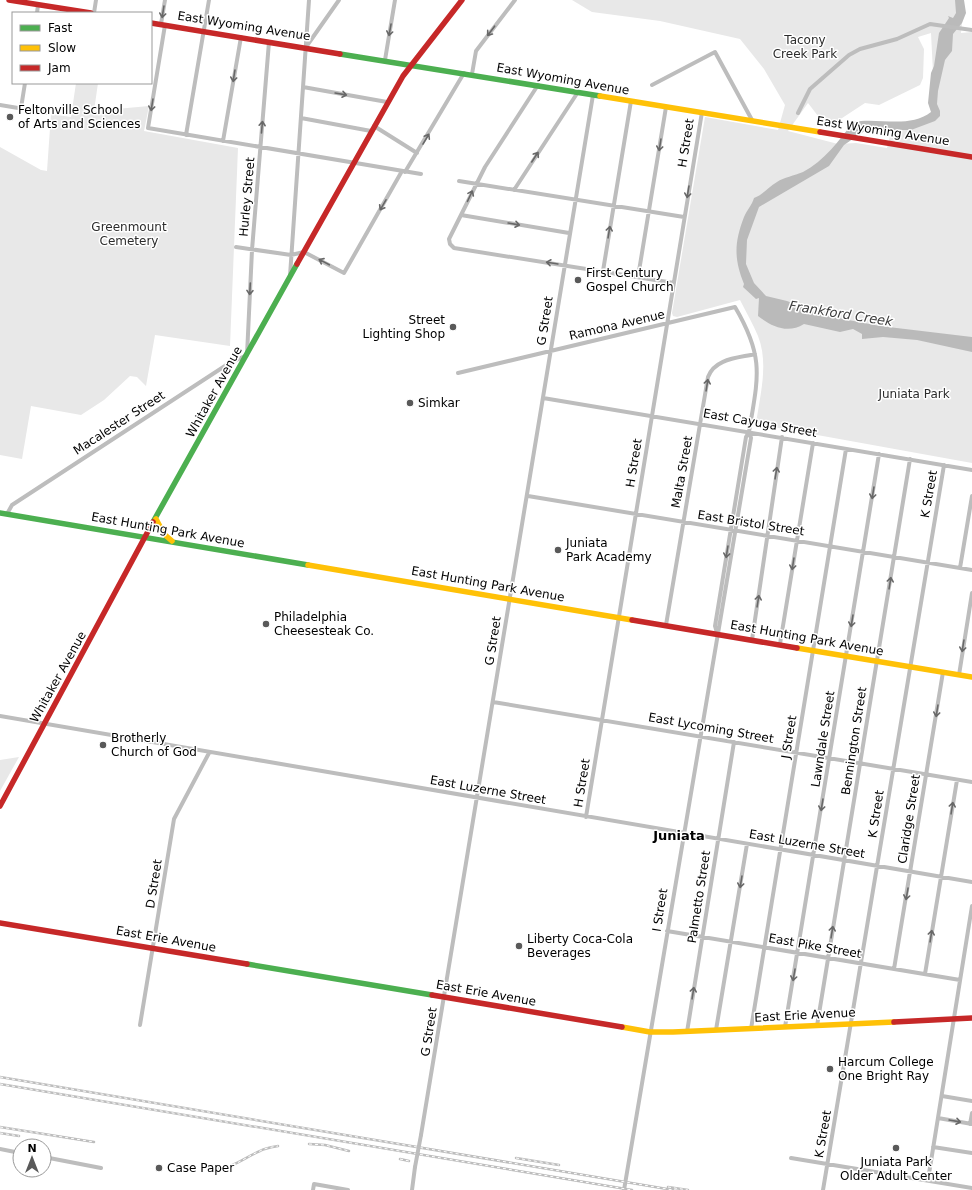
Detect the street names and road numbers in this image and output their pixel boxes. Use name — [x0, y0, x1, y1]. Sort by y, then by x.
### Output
street label: East Wyoming Avenue — [177, 9, 311, 43]
street label: East Wyoming Avenue — [496, 60, 630, 98]
street label: East Wyoming Avenue — [816, 114, 950, 148]
street label: H Street — [675, 117, 697, 168]
street label: Hurley Street — [237, 156, 257, 237]
street label: G Street — [534, 295, 556, 347]
street label: Ramona Avenue — [568, 307, 666, 343]
street label: Whitaker Avenue — [183, 344, 245, 440]
street label: Macalester Street — [71, 388, 167, 458]
street label: East Cayuga Street — [702, 406, 818, 440]
street label: Malta Street — [669, 434, 695, 509]
street label: H Street — [623, 437, 645, 488]
street label: K Street — [918, 469, 940, 519]
street label: East Bristol Street — [697, 508, 806, 538]
street label: East Hunting Park Avenue — [90, 510, 246, 550]
street label: East Hunting Park Avenue — [410, 564, 566, 604]
street label: G Street — [482, 615, 504, 667]
street label: East Hunting Park Avenue — [729, 618, 885, 658]
street label: Whitaker Avenue — [27, 629, 89, 725]
street label: Bennington Street — [839, 686, 870, 796]
street label: Lawndale Street — [808, 690, 838, 788]
street label: East Lycoming Street — [647, 710, 775, 746]
street label: J Street — [779, 714, 799, 761]
street label: H Street — [571, 757, 593, 808]
street label: East Luzerne Street — [429, 773, 547, 807]
street label: Claridge Street — [895, 773, 923, 865]
street label: K Street — [865, 789, 887, 839]
street label: East Luzerne Street — [748, 827, 866, 861]
street label: Palmetto Street — [685, 849, 713, 944]
street label: D Street — [143, 858, 165, 910]
street label: I Street — [650, 887, 670, 933]
street label: East Erie Avenue — [115, 923, 217, 955]
street label: East Pike Street — [767, 931, 863, 961]
street label: East Erie Avenue — [435, 977, 537, 1009]
street label: East Erie Avenue — [754, 1005, 856, 1025]
street label: G Street — [418, 1006, 440, 1058]
street label: K Street — [812, 1109, 834, 1159]

